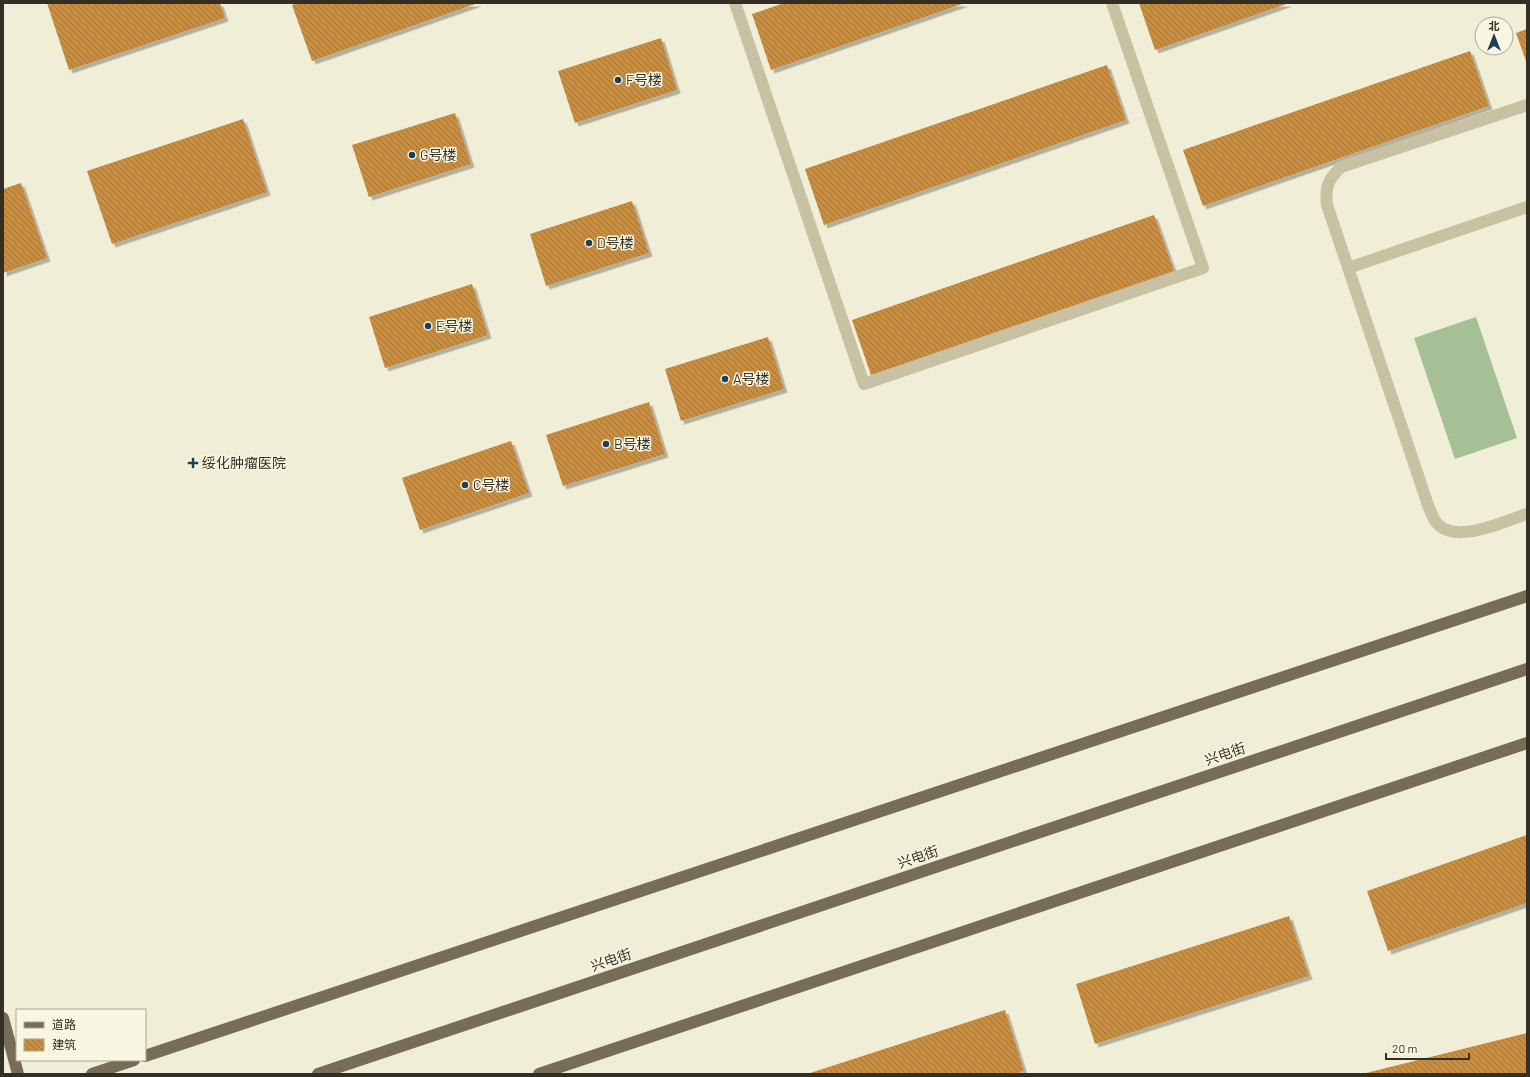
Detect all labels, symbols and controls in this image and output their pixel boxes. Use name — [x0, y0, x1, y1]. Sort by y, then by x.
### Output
north arrow — [1474, 16, 1514, 56]
text: 北 — [1489, 19, 1500, 32]
place label: F号楼 — [626, 71, 662, 88]
marker: F号楼 — [613, 75, 623, 85]
place label: G号楼 — [420, 146, 457, 163]
marker: G号楼 — [407, 150, 417, 160]
place label: D号楼 — [597, 234, 634, 251]
marker: D号楼 — [584, 238, 594, 248]
place label: E号楼 — [436, 317, 472, 334]
marker: E号楼 — [423, 321, 433, 331]
place label: A号楼 — [733, 370, 770, 387]
marker: A号楼 — [720, 374, 730, 384]
place label: B号楼 — [614, 435, 651, 452]
marker: B号楼 — [601, 439, 611, 449]
place label: 绥化肿瘤医院 — [202, 454, 286, 471]
marker: 绥化肿瘤医院 — [187, 457, 199, 469]
place label: C号楼 — [473, 476, 510, 493]
marker: C号楼 — [460, 480, 470, 490]
street label: 兴电街 — [1202, 739, 1247, 768]
street label: 兴电街 — [895, 842, 940, 871]
street label: 兴电街 — [588, 945, 633, 974]
legend — [16, 1009, 146, 1061]
text: 道路 — [52, 1017, 76, 1031]
scale bar — [1386, 1035, 1469, 1061]
text: 建筑 — [52, 1037, 76, 1051]
text: 20 m — [1392, 1041, 1418, 1055]

